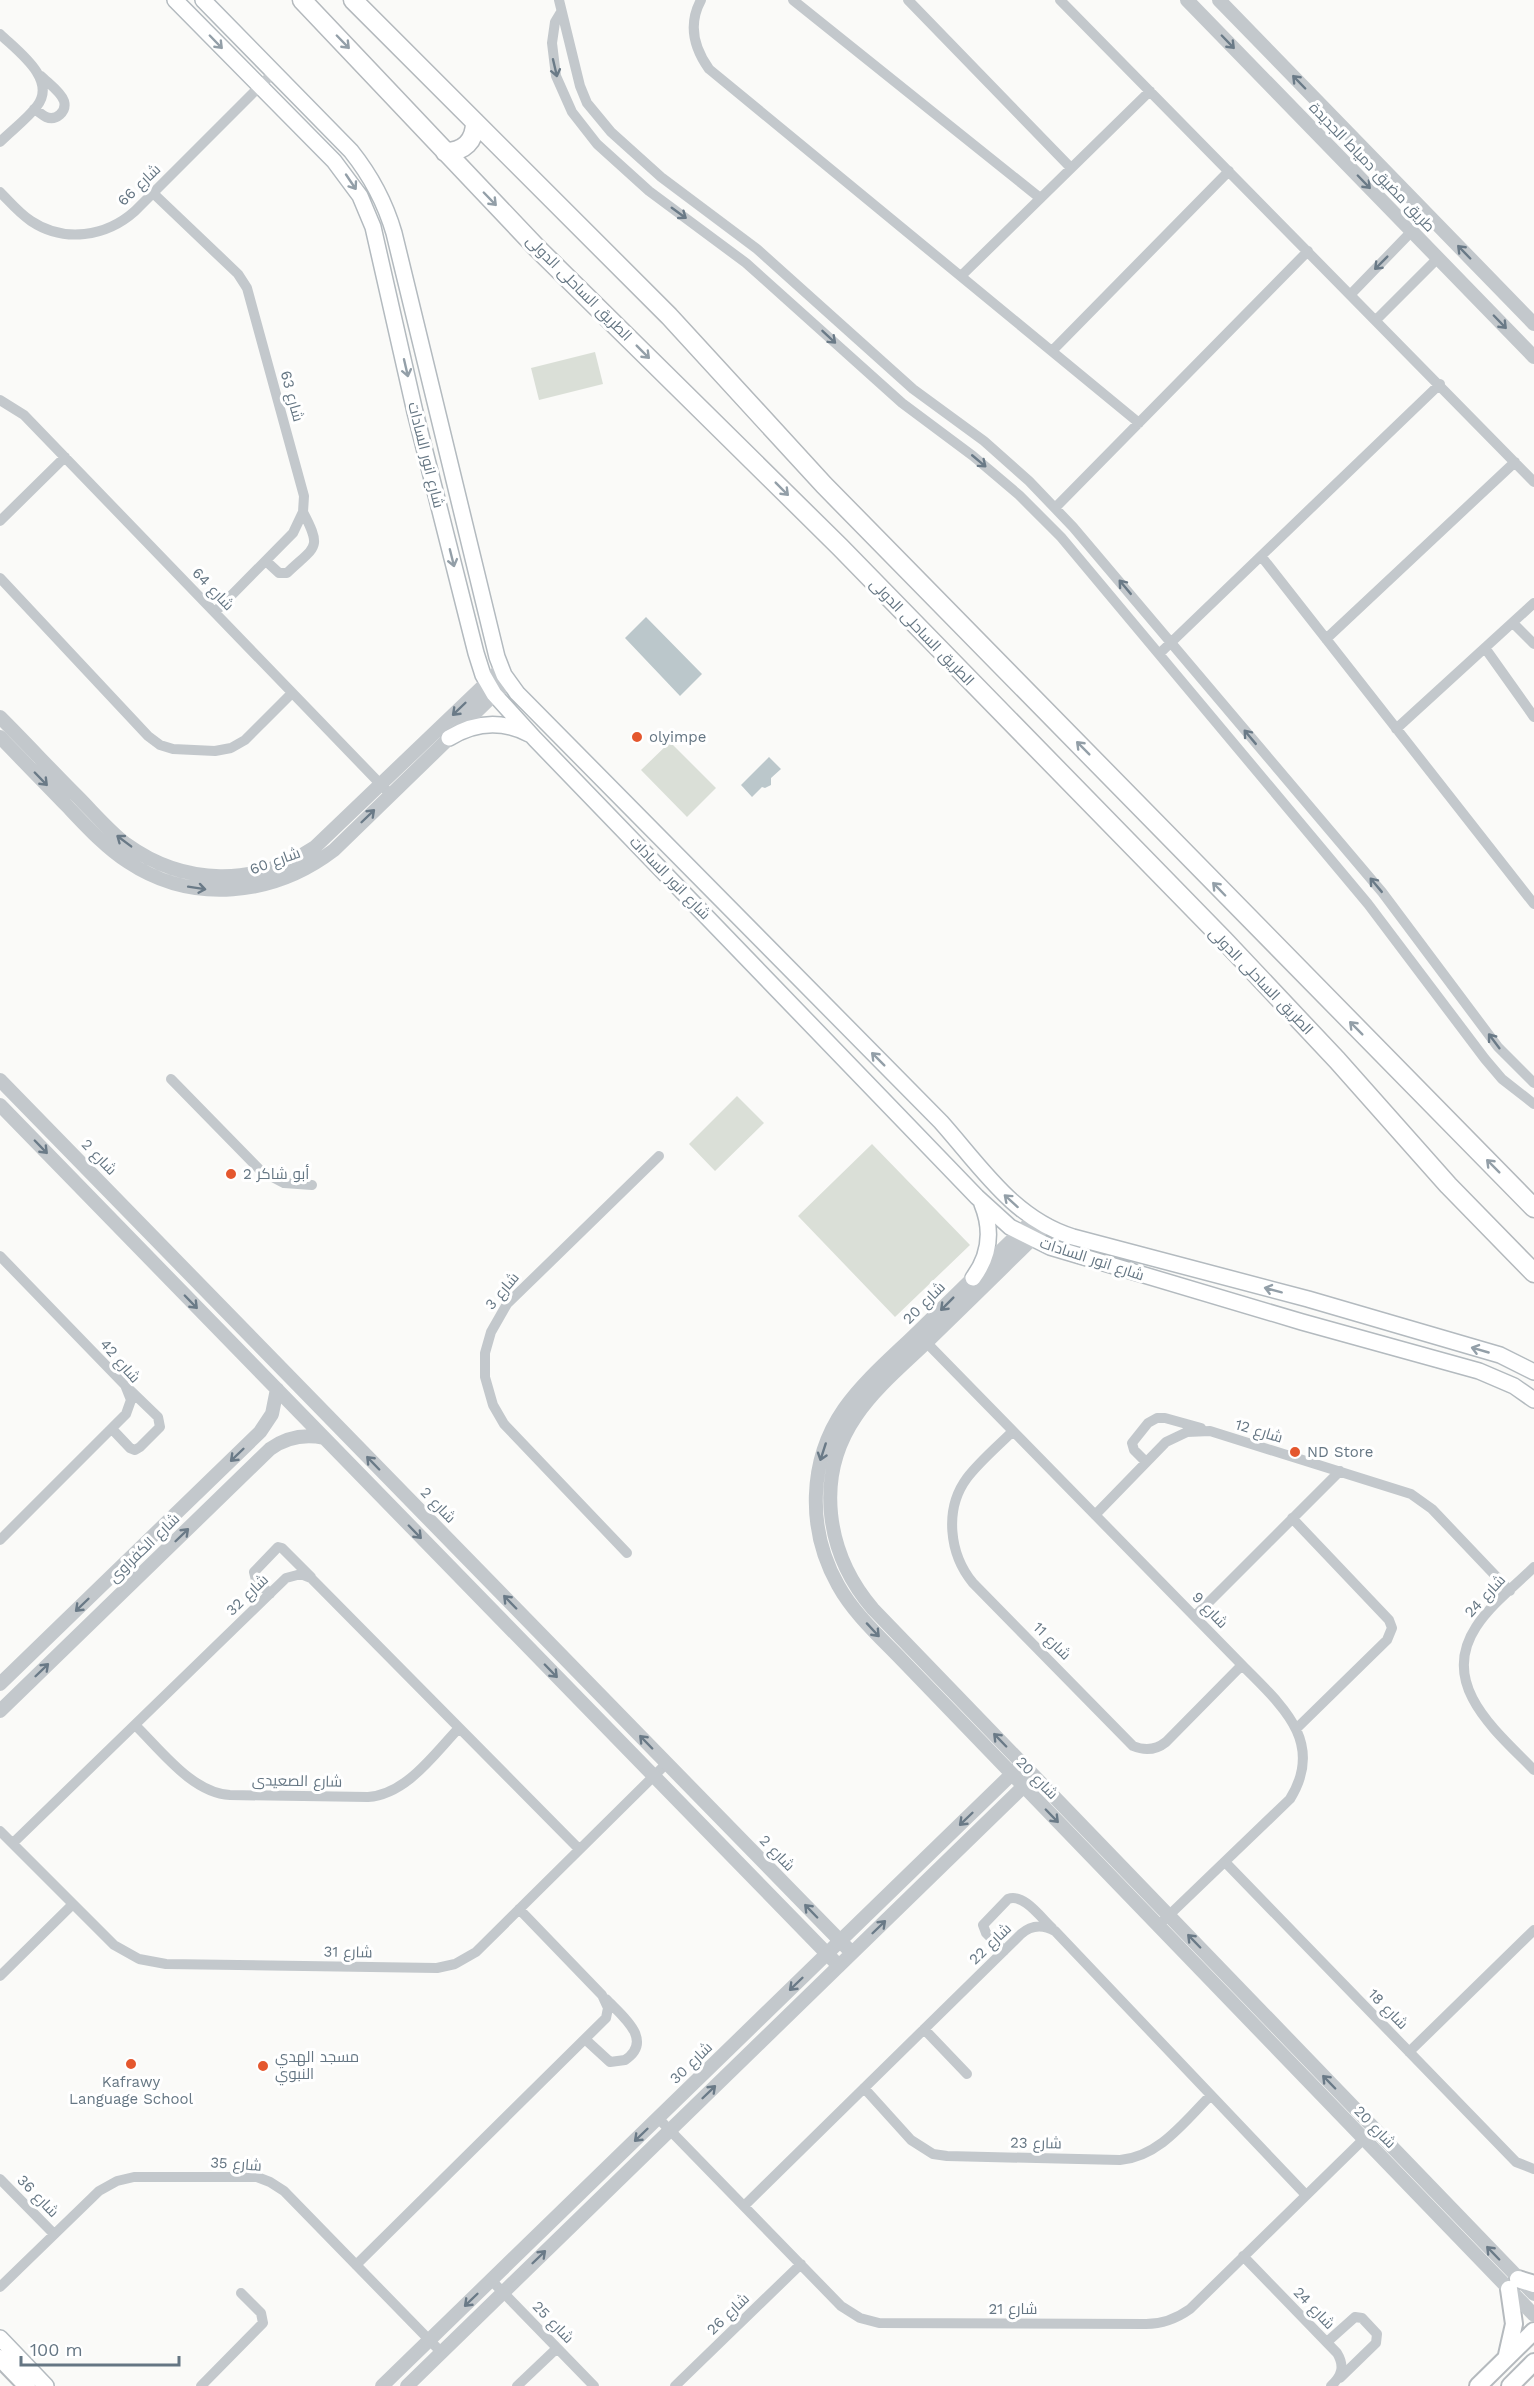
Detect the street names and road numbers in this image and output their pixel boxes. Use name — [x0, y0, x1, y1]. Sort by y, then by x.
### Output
street label: طريق مضيق دمياط الجديدة — [1305, 98, 1439, 236]
street label: شارع 66 — [114, 160, 165, 211]
street label: الطريق الساحلى الدولى — [522, 231, 636, 345]
street label: شارع 63 — [275, 369, 307, 424]
street label: شارع انور السادات — [402, 400, 448, 510]
street label: شارع 64 — [187, 564, 238, 616]
street label: الطريق الساحلى الدولى — [865, 575, 978, 690]
street label: شارع انور السادات — [624, 833, 714, 925]
street label: شارع 60 — [247, 844, 303, 880]
street label: الطريق الساحلى الدولى — [1204, 924, 1317, 1039]
street label: شارع 2 — [76, 1135, 120, 1180]
street label: شارع انور السادات — [1037, 1234, 1146, 1286]
street label: شارع 3 — [481, 1269, 524, 1315]
street label: شارع 20 — [899, 1278, 950, 1329]
street label: شارع 42 — [95, 1335, 144, 1388]
street label: شارع 12 — [1232, 1415, 1285, 1449]
street label: شارع 2 — [415, 1483, 459, 1528]
street label: شارع الكفراوى — [105, 1510, 185, 1588]
street label: شارع 32 — [222, 1571, 273, 1621]
street label: شارع 24 — [1461, 1571, 1511, 1622]
street label: شارع 9 — [1187, 1588, 1232, 1633]
street label: شارع 11 — [1028, 1618, 1075, 1665]
street label: شارع 20 — [1011, 1753, 1062, 1804]
street label: شارع الصعيدى — [252, 1771, 342, 1793]
street label: شارع 2 — [754, 1831, 798, 1876]
street label: شارع 22 — [965, 1920, 1016, 1970]
street label: شارع 31 — [323, 1943, 373, 1963]
street label: شارع 18 — [1363, 1985, 1412, 2034]
street label: شارع 30 — [666, 2038, 717, 2089]
street label: شارع 20 — [1349, 2102, 1400, 2153]
street label: شارع 23 — [1010, 2134, 1062, 2154]
street label: شارع 35 — [209, 2153, 262, 2177]
street label: شارع 36 — [12, 2171, 63, 2222]
street label: شارع 24 — [1288, 2283, 1338, 2334]
street label: شارع 26 — [703, 2289, 754, 2340]
street label: شارع 25 — [527, 2297, 577, 2348]
street label: شارع 21 — [989, 2300, 1037, 2320]

